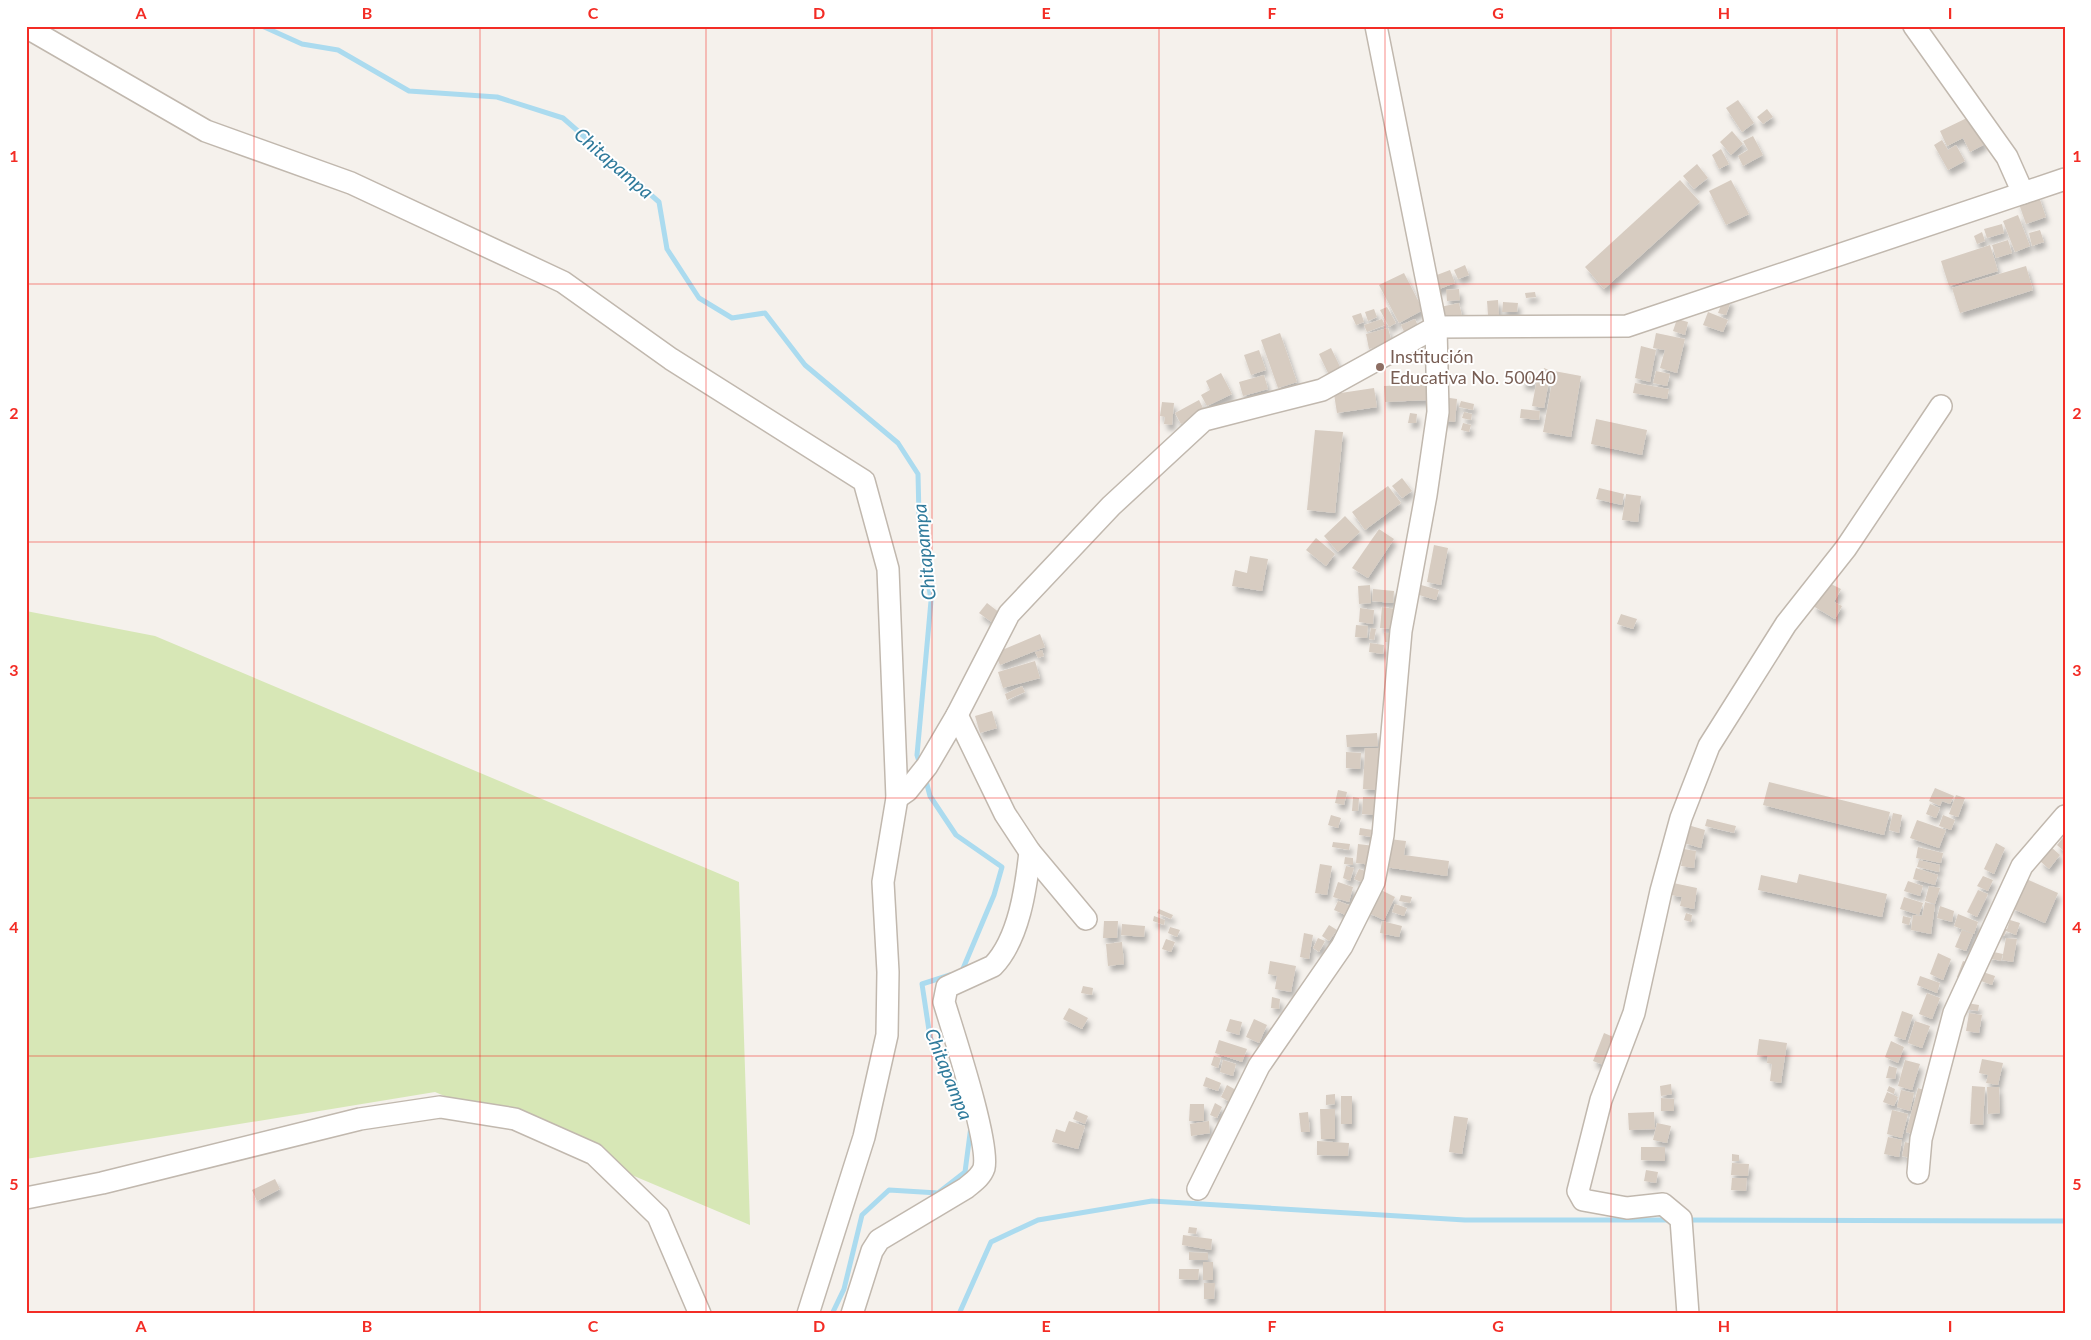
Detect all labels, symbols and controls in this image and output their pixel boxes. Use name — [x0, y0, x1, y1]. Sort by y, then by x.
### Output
text: A — [134, 3, 147, 22]
text: B — [362, 3, 372, 22]
text: C — [588, 3, 599, 22]
text: D — [813, 3, 825, 22]
text: E — [1041, 3, 1051, 22]
text: F — [1267, 3, 1277, 22]
text: G — [1492, 3, 1504, 22]
text: H — [1718, 3, 1730, 22]
text: I — [1948, 3, 1952, 22]
water label: Chitapampa — [570, 122, 658, 203]
text: 1 — [9, 146, 19, 165]
text: 1 — [2072, 146, 2082, 165]
place label: Institución Educativa No. 50040 — [1390, 345, 1556, 388]
marker: Institución Educativa No. 50040 — [1374, 361, 1386, 373]
text: 2 — [9, 403, 19, 422]
text: 2 — [2072, 403, 2082, 422]
water label: Chitapampa — [907, 503, 940, 601]
text: 3 — [9, 660, 19, 679]
text: 3 — [2072, 660, 2082, 679]
text: 4 — [9, 917, 19, 936]
text: 4 — [2072, 917, 2082, 936]
water label: Chitapampa — [921, 1025, 978, 1123]
text: 5 — [9, 1174, 19, 1193]
text: 5 — [2072, 1174, 2082, 1193]
text: A — [134, 1316, 147, 1335]
text: B — [362, 1316, 372, 1335]
text: C — [588, 1316, 599, 1335]
text: D — [813, 1316, 825, 1335]
text: E — [1041, 1316, 1051, 1335]
text: F — [1267, 1316, 1277, 1335]
text: G — [1492, 1316, 1504, 1335]
text: H — [1718, 1316, 1730, 1335]
text: I — [1948, 1316, 1952, 1335]

